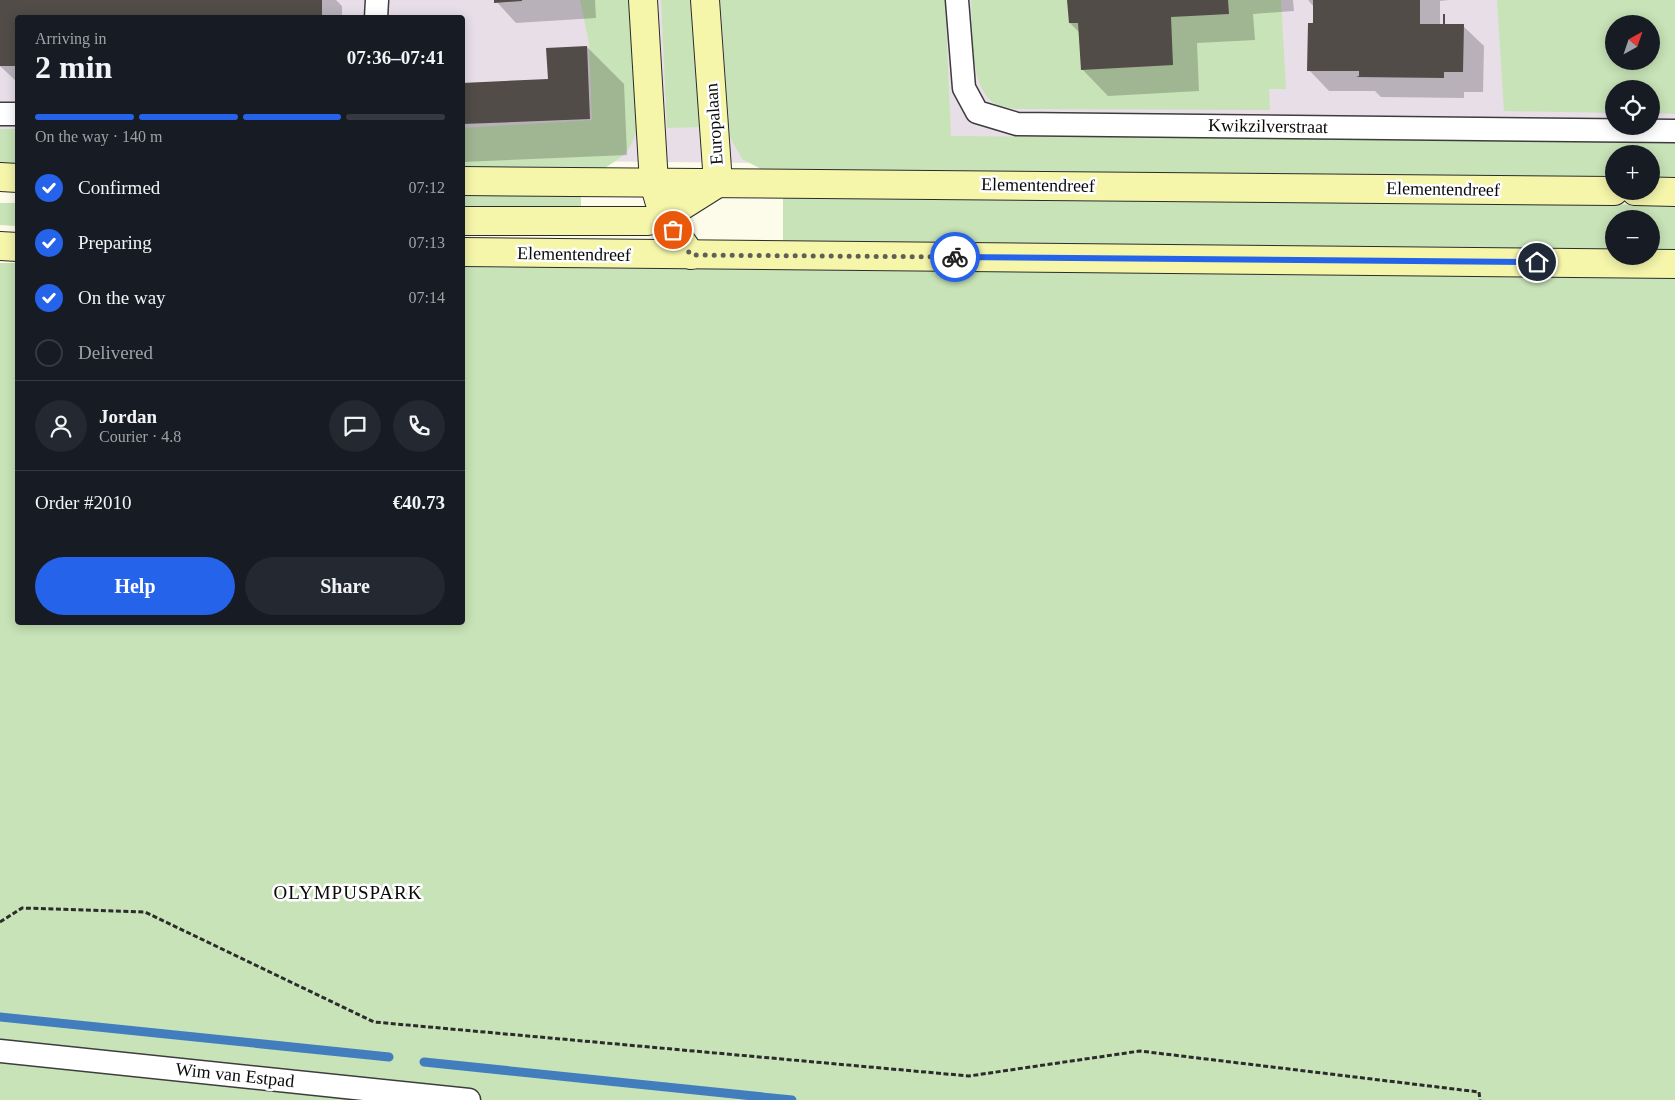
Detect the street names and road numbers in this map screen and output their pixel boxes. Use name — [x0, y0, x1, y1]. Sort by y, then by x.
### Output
street label: Europalaan — [701, 82, 727, 166]
street label: Kwikzilverstraat — [1208, 115, 1328, 137]
street label: Elementendreef — [981, 174, 1095, 196]
street label: Elementendreef — [1386, 178, 1500, 200]
street label: Elementendreef — [517, 243, 631, 265]
street label: Wim van Estpad — [175, 1059, 295, 1091]

